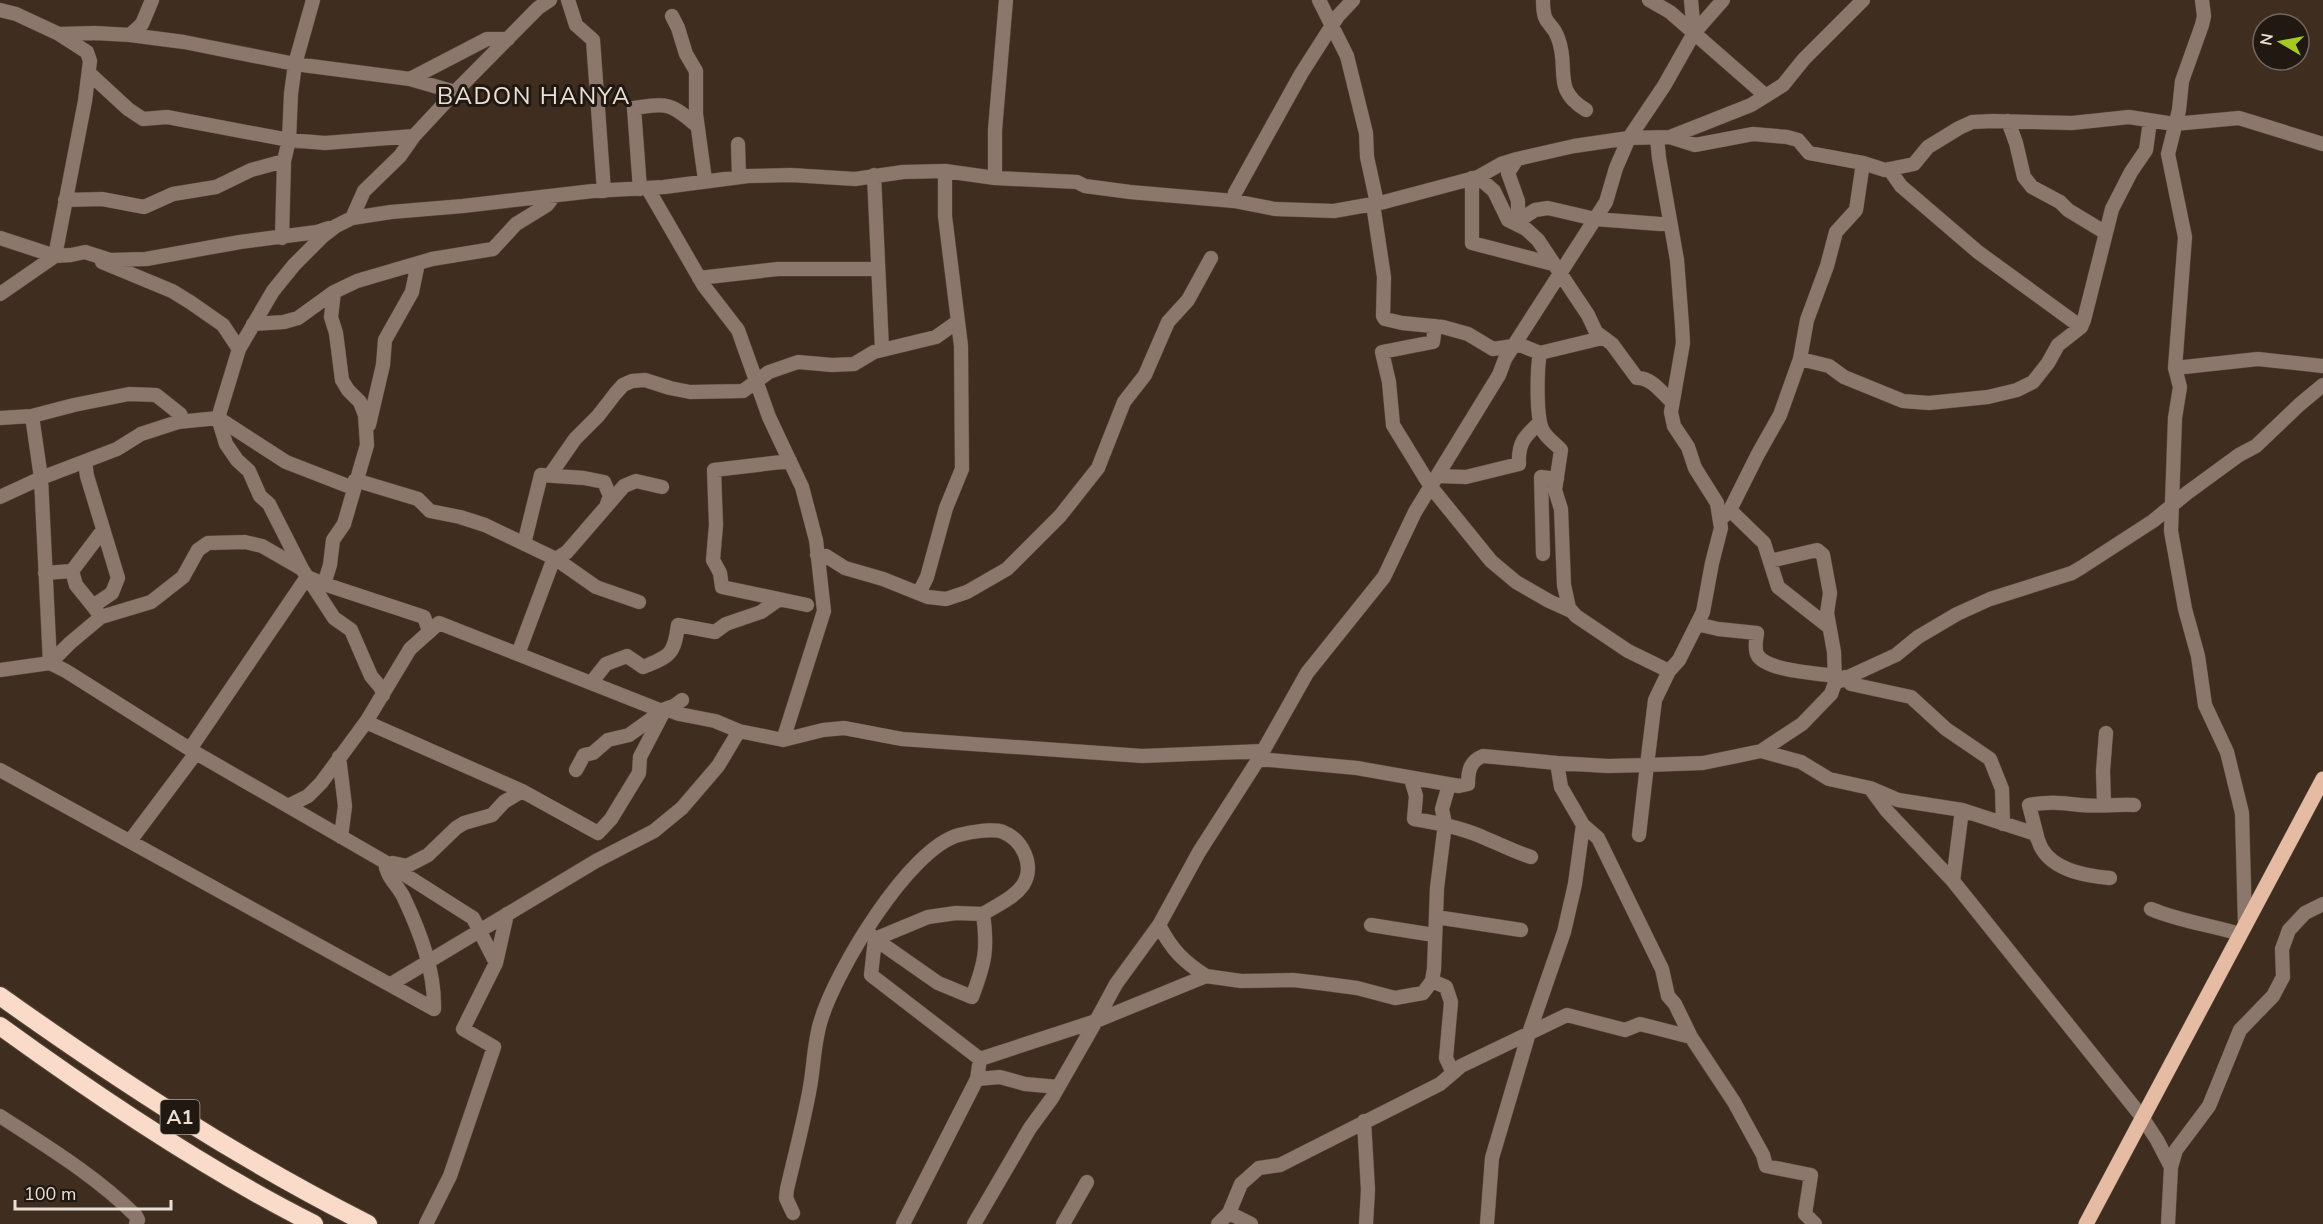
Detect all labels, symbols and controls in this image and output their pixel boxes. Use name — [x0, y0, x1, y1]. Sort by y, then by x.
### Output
north arrow — [2251, 12, 2311, 72]
text: N — [2255, 32, 2279, 47]
district label: BADON HANYA — [437, 80, 631, 112]
road number: A1 — [160, 1100, 200, 1134]
scale bar — [15, 1173, 171, 1211]
text: 100 m — [24, 1182, 76, 1206]

